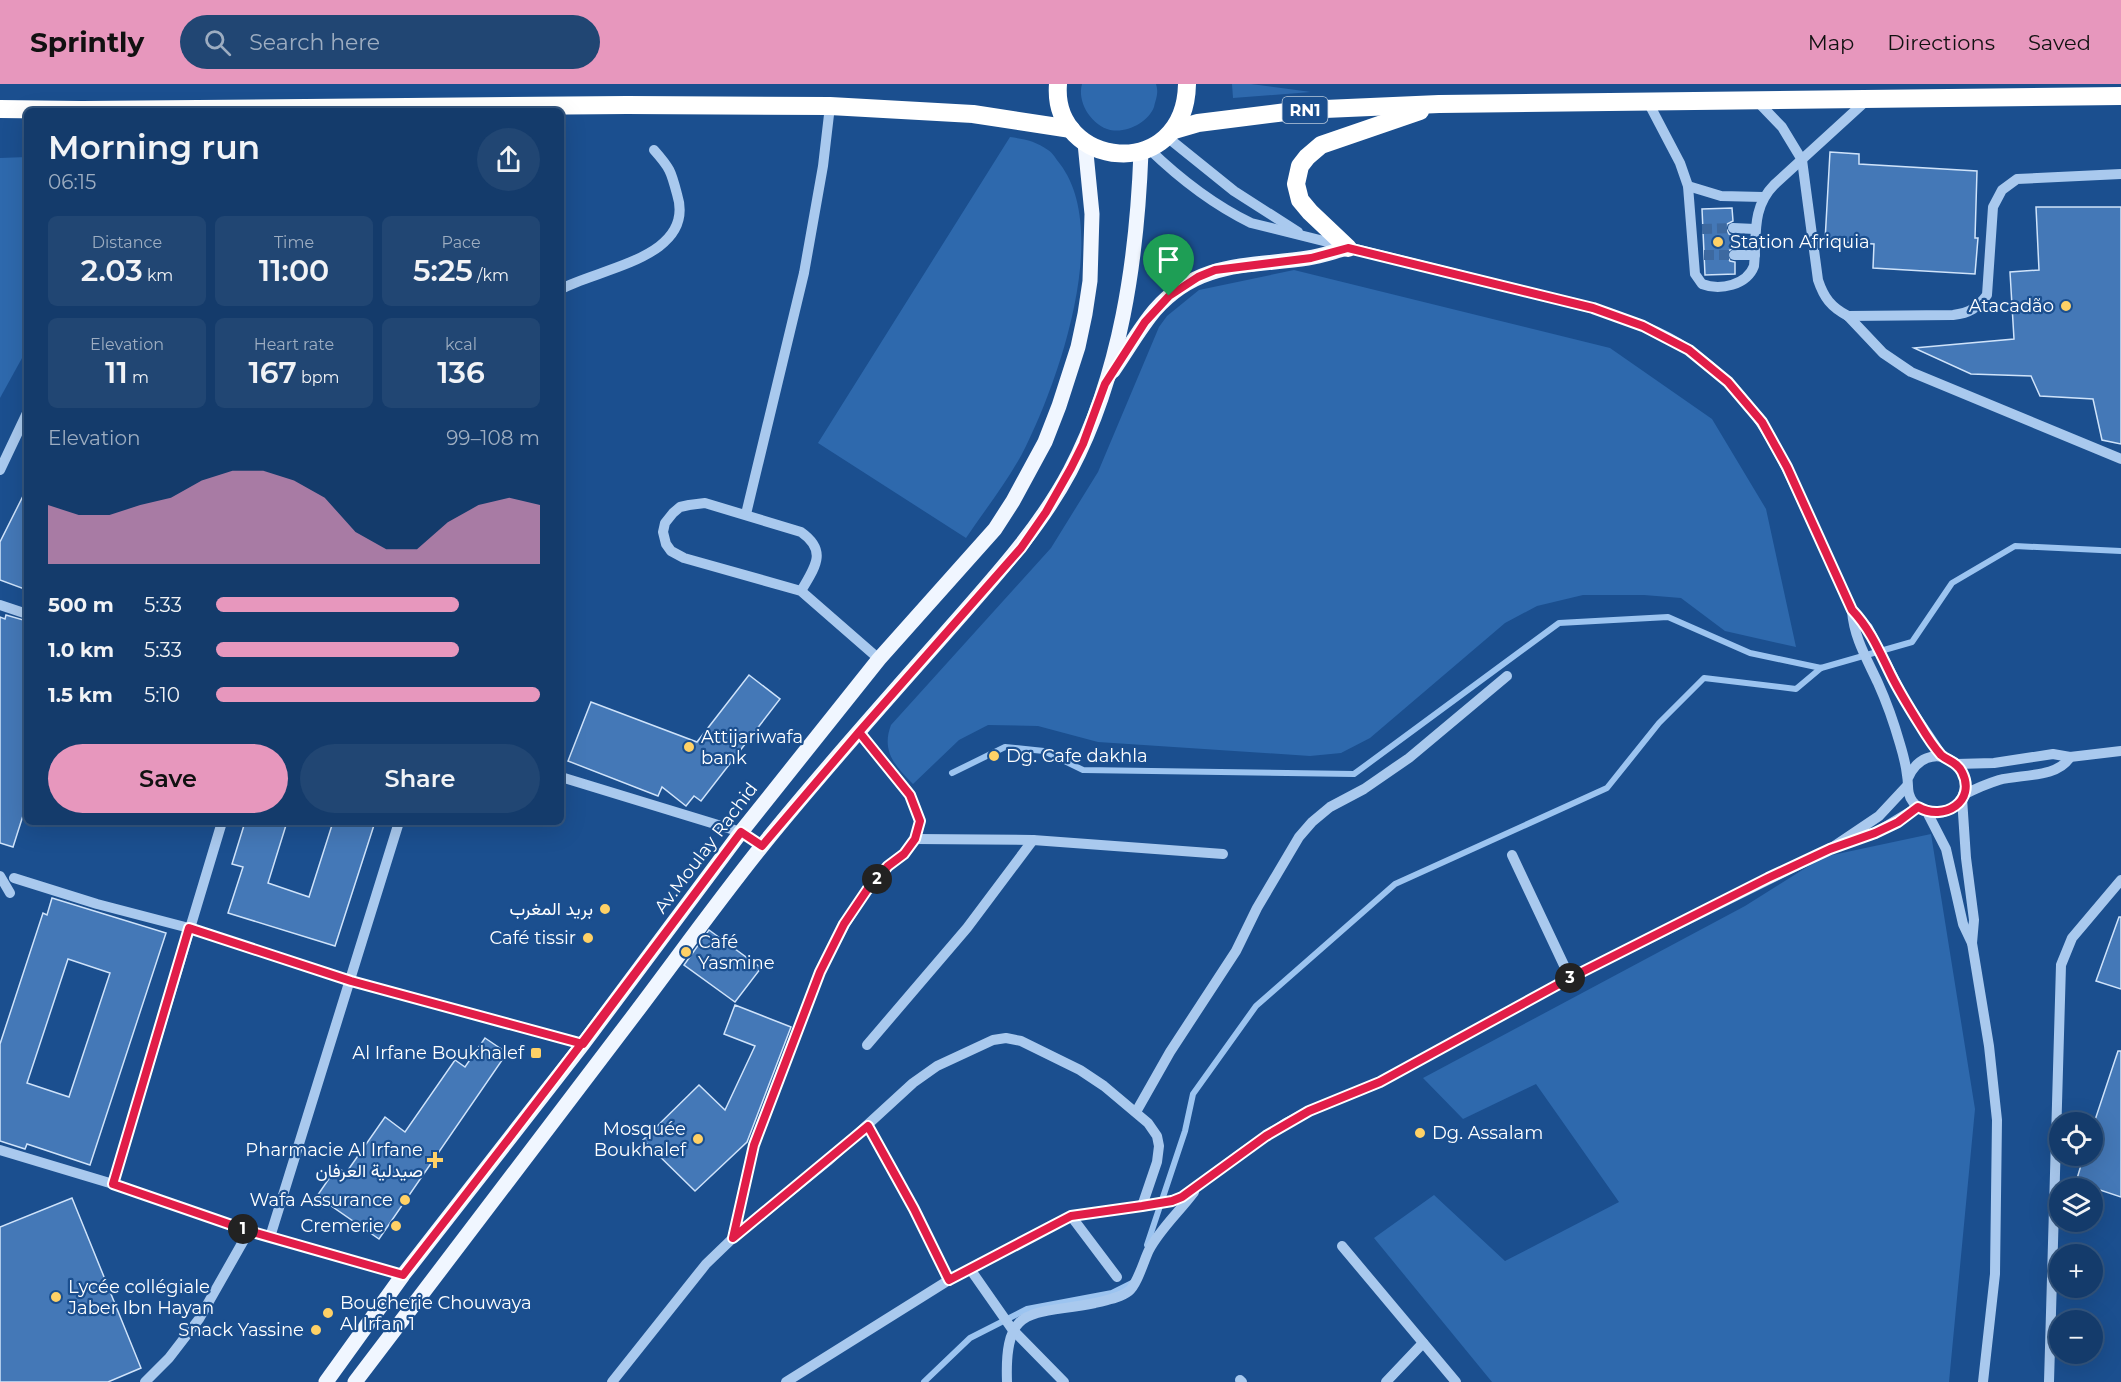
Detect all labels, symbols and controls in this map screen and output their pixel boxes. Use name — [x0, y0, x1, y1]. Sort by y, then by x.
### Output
search box — [180, 15, 600, 69]
text: Sprintly — [30, 25, 144, 59]
icon: search — [201, 26, 234, 59]
text: Search here — [249, 29, 380, 56]
text: Map — [1808, 30, 1854, 55]
text: Directions — [1887, 30, 1995, 55]
text: Saved — [2028, 30, 2091, 55]
road number: RN1 — [1282, 97, 1328, 123]
text: Morning run — [48, 127, 260, 167]
button: share — [477, 128, 540, 191]
text: 06:15 — [48, 170, 96, 194]
place label: Station Afriquia — [1730, 231, 1870, 253]
text: Distance — [92, 233, 162, 252]
text: Time — [274, 233, 314, 252]
text: Pace — [441, 233, 481, 252]
pin — [1143, 234, 1194, 296]
marker: Station Afriquia — [1711, 235, 1725, 249]
icon: arrive — [1152, 243, 1185, 276]
text: 2.03 — [81, 252, 143, 289]
text: 11:00 — [259, 252, 329, 289]
text: 5:25 — [413, 252, 473, 289]
text: km — [143, 266, 173, 285]
text: /km — [473, 266, 509, 285]
place label: Atacadão — [1969, 295, 2054, 317]
marker: Atacadão — [2059, 299, 2073, 313]
text: Elevation — [90, 335, 164, 354]
text: Heart rate — [254, 335, 334, 354]
text: kcal — [445, 335, 477, 354]
text: 11 — [105, 354, 128, 391]
text: 167 — [248, 354, 297, 391]
text: 136 — [437, 354, 485, 391]
text: m — [128, 368, 149, 387]
text: bpm — [297, 368, 340, 387]
text: Elevation — [48, 426, 140, 450]
text: 99–108 m — [446, 426, 540, 450]
text: 500 m — [48, 593, 114, 617]
text: 5:33 — [144, 593, 182, 617]
text: 1.0 km — [48, 638, 114, 662]
text: 5:33 — [144, 638, 182, 662]
text: 1.5 km — [48, 683, 113, 707]
text: 5:10 — [144, 683, 180, 707]
place label: Attijariwafa bank — [701, 726, 803, 769]
marker: Attijariwafa bank — [682, 740, 696, 754]
button: Save — [48, 744, 288, 813]
button: Share — [300, 744, 540, 813]
place label: Dg. Cafe dakhla — [1006, 745, 1148, 767]
marker: Dg. Cafe dakhla — [987, 749, 1001, 763]
street label: Av.Moulay Rachid — [650, 778, 762, 918]
pin: 2 — [862, 864, 892, 894]
text: 2 — [872, 869, 882, 888]
place label: بريد المغرب — [510, 898, 593, 920]
marker: بريد المغرب — [598, 902, 612, 916]
place label: Café tissir — [489, 927, 576, 949]
marker: Café tissir — [581, 931, 595, 945]
place label: Café Yasmine — [698, 931, 775, 974]
marker: Café Yasmine — [679, 945, 693, 959]
pin: 3 — [1555, 963, 1585, 993]
text: 3 — [1565, 968, 1575, 987]
place label: Al Irfane Boukhalef — [352, 1042, 525, 1064]
marker: Al Irfane Boukhalef — [529, 1046, 543, 1060]
map controls — [2049, 1112, 2103, 1364]
button: locate — [2049, 1112, 2103, 1166]
place label: Mosquée Boukhalef — [594, 1118, 687, 1161]
place label: Dg. Assalam — [1432, 1122, 1543, 1144]
marker: Dg. Assalam — [1413, 1126, 1427, 1140]
marker: Mosquée Boukhalef — [691, 1132, 705, 1146]
place label: Pharmacie Al Irfane صيدلية العرفان — [245, 1139, 423, 1182]
marker: Pharmacie Al Irfane صيدلية العرفان — [428, 1153, 442, 1167]
button: layers — [2049, 1178, 2103, 1232]
place label: Wafa Assurance — [250, 1189, 393, 1211]
marker: Wafa Assurance — [398, 1193, 412, 1207]
pin: 1 — [228, 1214, 258, 1244]
place label: Cremerie — [301, 1215, 384, 1237]
text: 1 — [240, 1219, 246, 1238]
marker: Cremerie — [389, 1219, 403, 1233]
button: + — [2049, 1244, 2103, 1298]
place label: Lycée collégiale Jaber Ibn Hayan — [67, 1276, 214, 1319]
marker: Lycée collégiale Jaber Ibn Hayan — [49, 1290, 63, 1304]
place label: Boucherie Chouwaya Al Irfan 1 — [340, 1292, 532, 1335]
marker: Boucherie Chouwaya Al Irfan 1 — [321, 1306, 335, 1320]
button: − — [2049, 1310, 2103, 1364]
place label: Snack Yassine — [178, 1319, 304, 1341]
marker: Snack Yassine — [309, 1323, 323, 1337]

